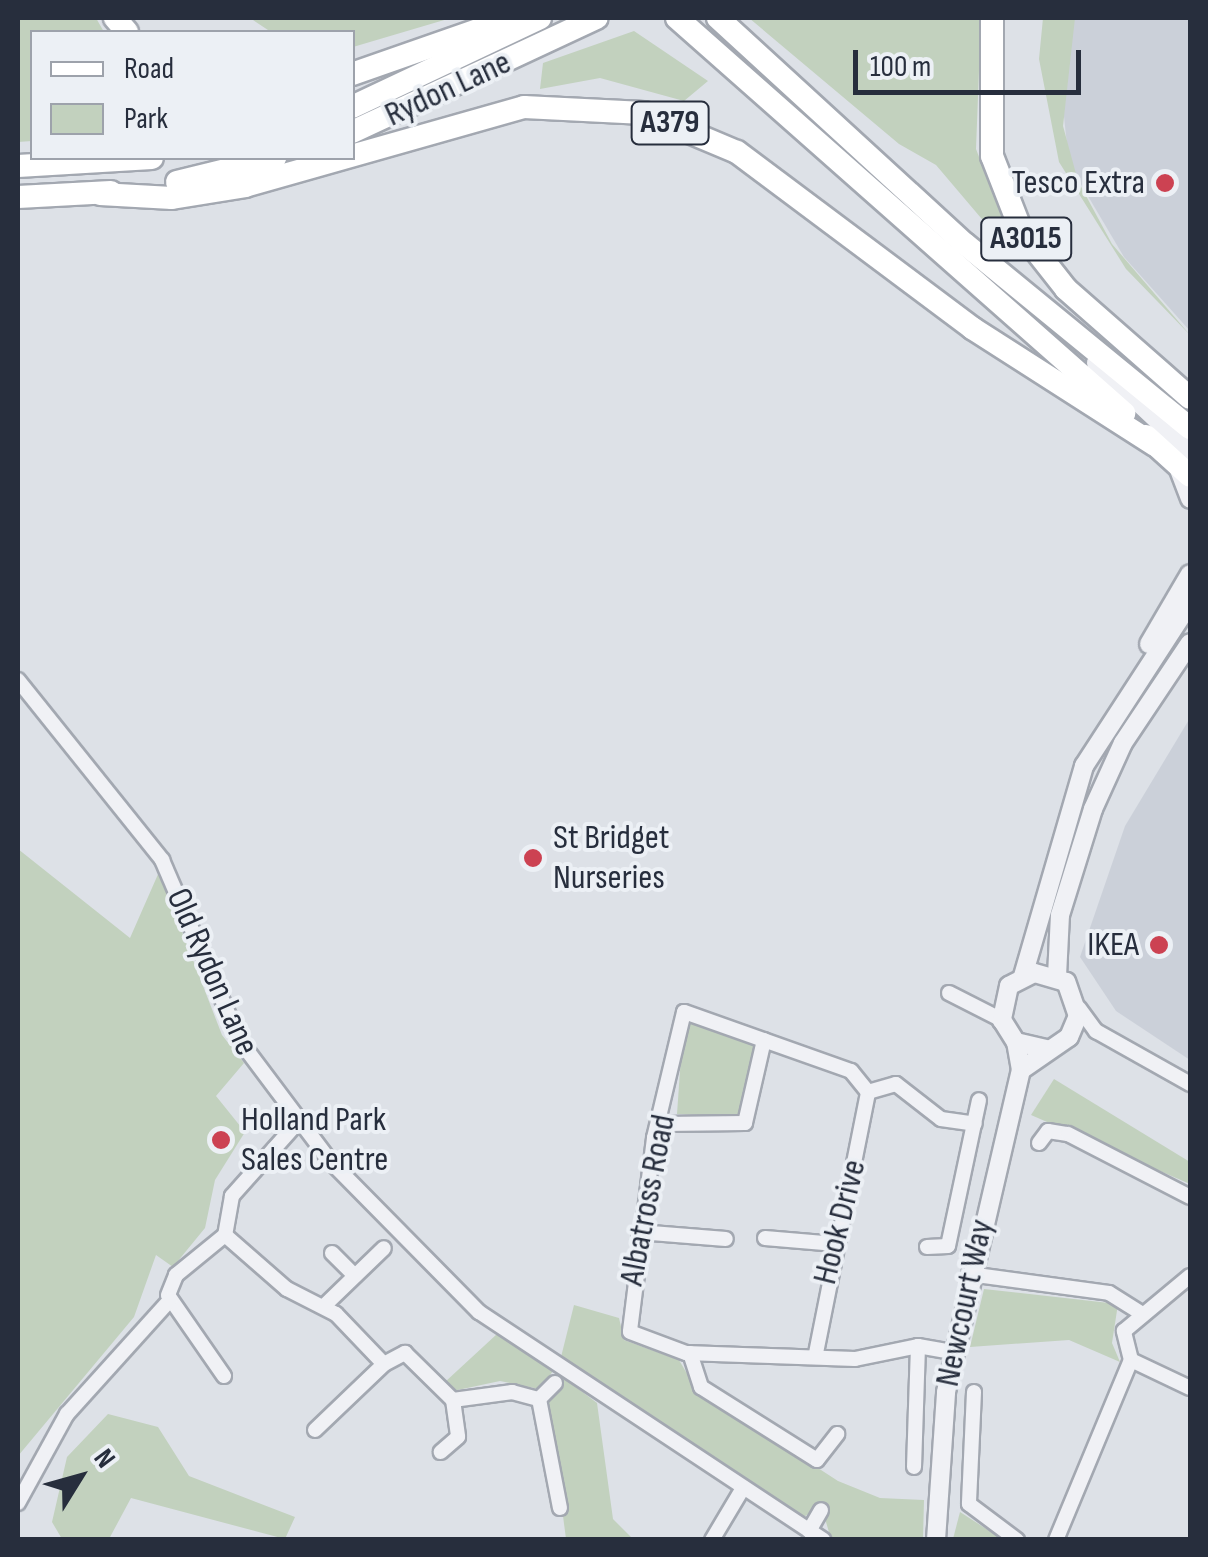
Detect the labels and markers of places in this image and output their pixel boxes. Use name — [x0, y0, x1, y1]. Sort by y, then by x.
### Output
place label: Tesco Extra — [1012, 162, 1145, 204]
marker: Tesco Extra — [1154, 172, 1176, 194]
place label: St Bridget Nurseries — [553, 817, 669, 899]
marker: St Bridget Nurseries — [522, 847, 544, 869]
place label: IKEA — [1087, 924, 1139, 966]
marker: IKEA — [1148, 934, 1170, 956]
place label: Holland Park Sales Centre — [241, 1099, 388, 1181]
marker: Holland Park Sales Centre — [210, 1129, 232, 1151]

